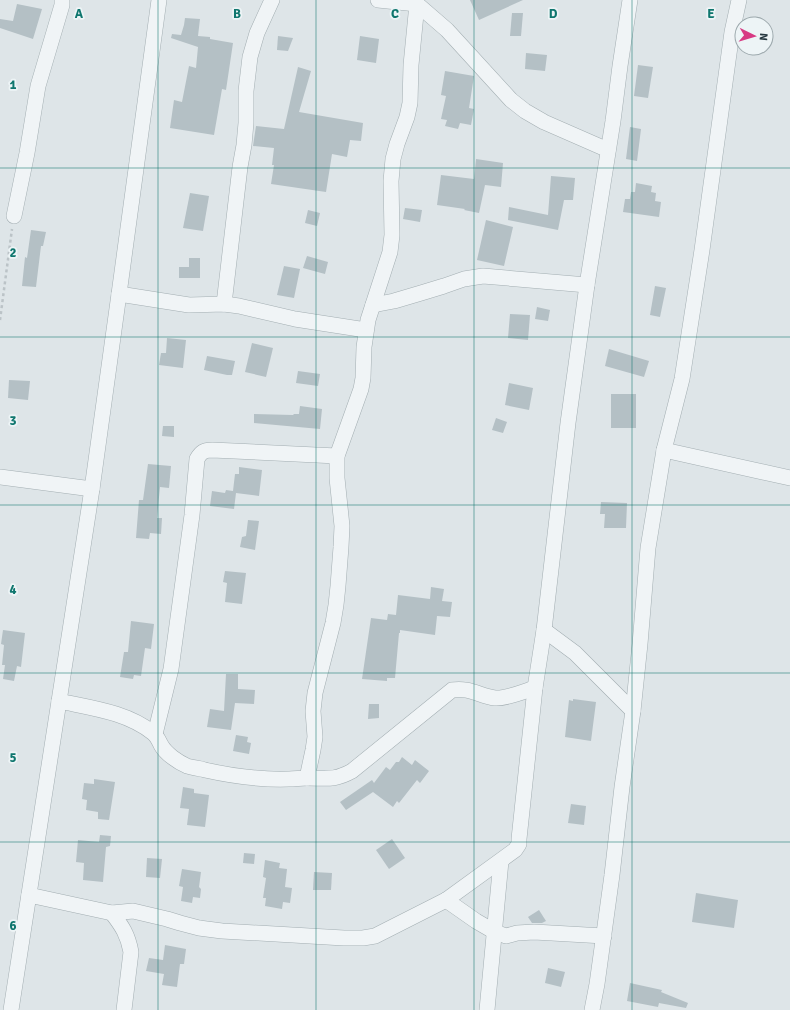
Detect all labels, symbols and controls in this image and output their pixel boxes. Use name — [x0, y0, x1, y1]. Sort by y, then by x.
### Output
text: A — [75, 6, 84, 22]
text: B — [233, 6, 241, 22]
text: C — [391, 6, 399, 22]
text: D — [549, 6, 558, 22]
text: E — [707, 6, 715, 22]
north arrow — [734, 16, 774, 56]
text: N — [757, 32, 770, 41]
text: 1 — [9, 77, 17, 93]
text: 2 — [9, 245, 17, 261]
text: 3 — [9, 413, 17, 429]
text: 4 — [9, 582, 17, 598]
text: 5 — [9, 750, 17, 766]
text: 6 — [9, 918, 17, 934]

